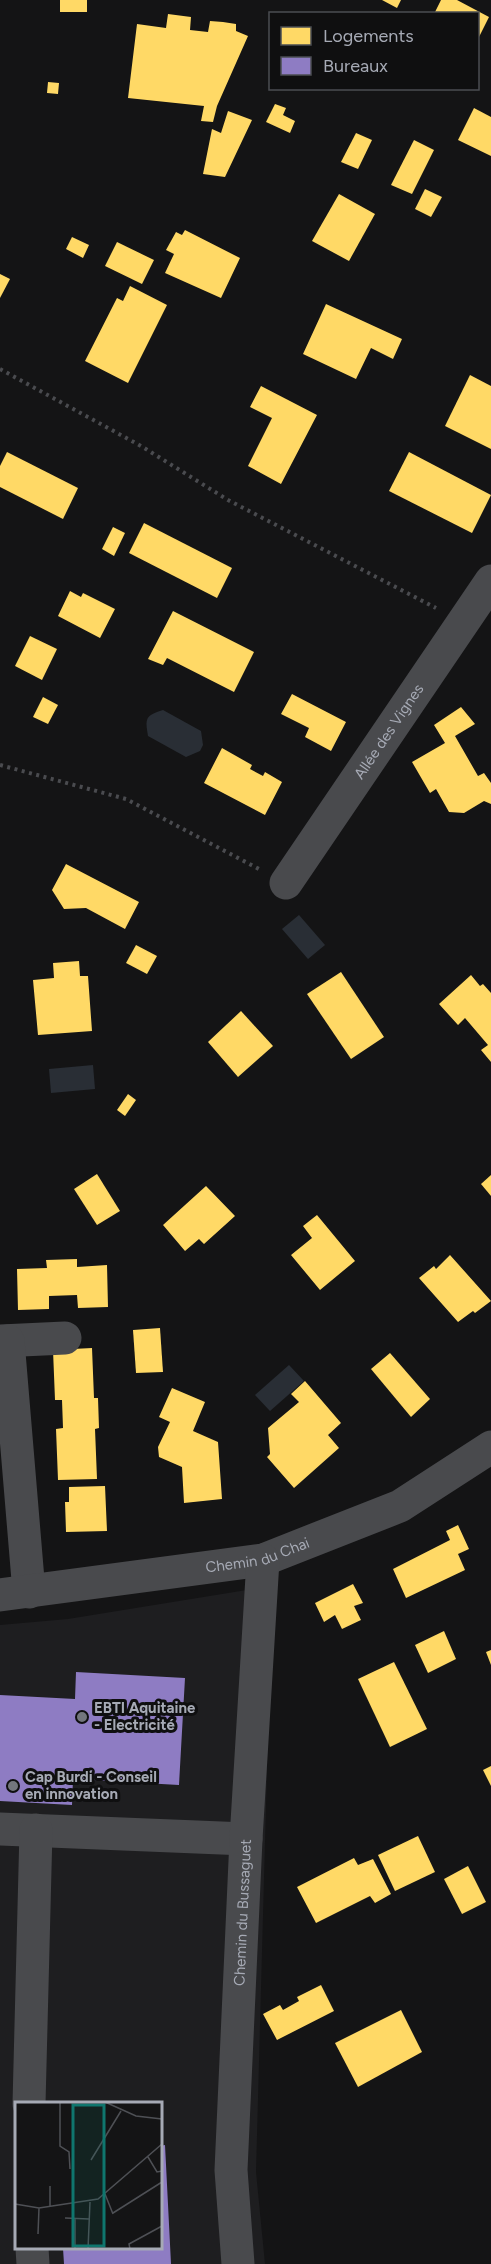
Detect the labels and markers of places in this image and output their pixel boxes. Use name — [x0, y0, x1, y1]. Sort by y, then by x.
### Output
place label: EBTI Aquitaine - Electricité — [94, 1699, 196, 1734]
marker: EBTI Aquitaine - Electricité — [75, 1710, 89, 1724]
place label: Cap Burdi - Conseil en innovation — [25, 1768, 157, 1803]
marker: Cap Burdi - Conseil en innovation — [6, 1779, 20, 1793]

